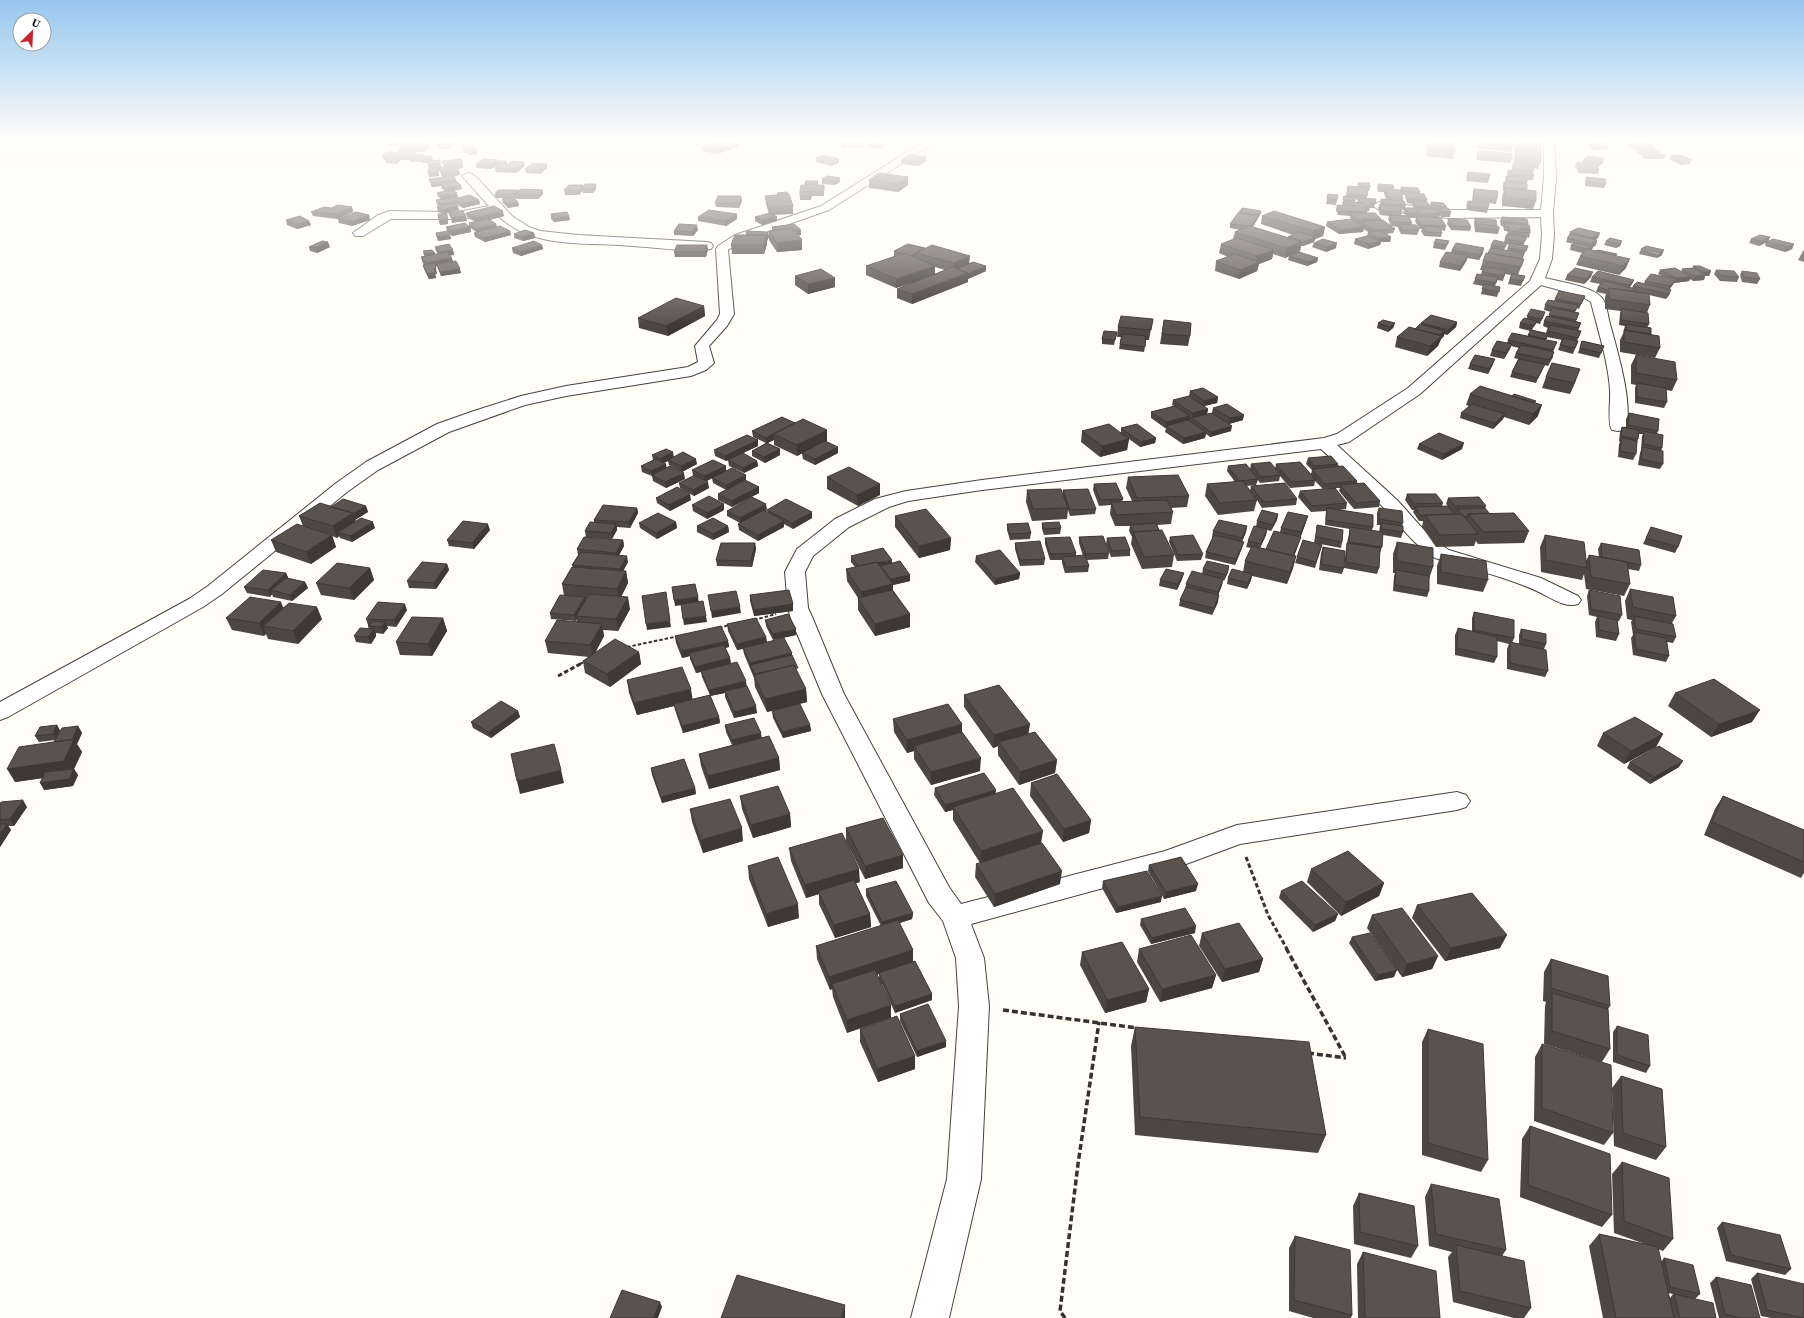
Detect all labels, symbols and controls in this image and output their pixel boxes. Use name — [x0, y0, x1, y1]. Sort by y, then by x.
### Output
north arrow — [12, 12, 52, 52]
text: U — [29, 15, 43, 32]

